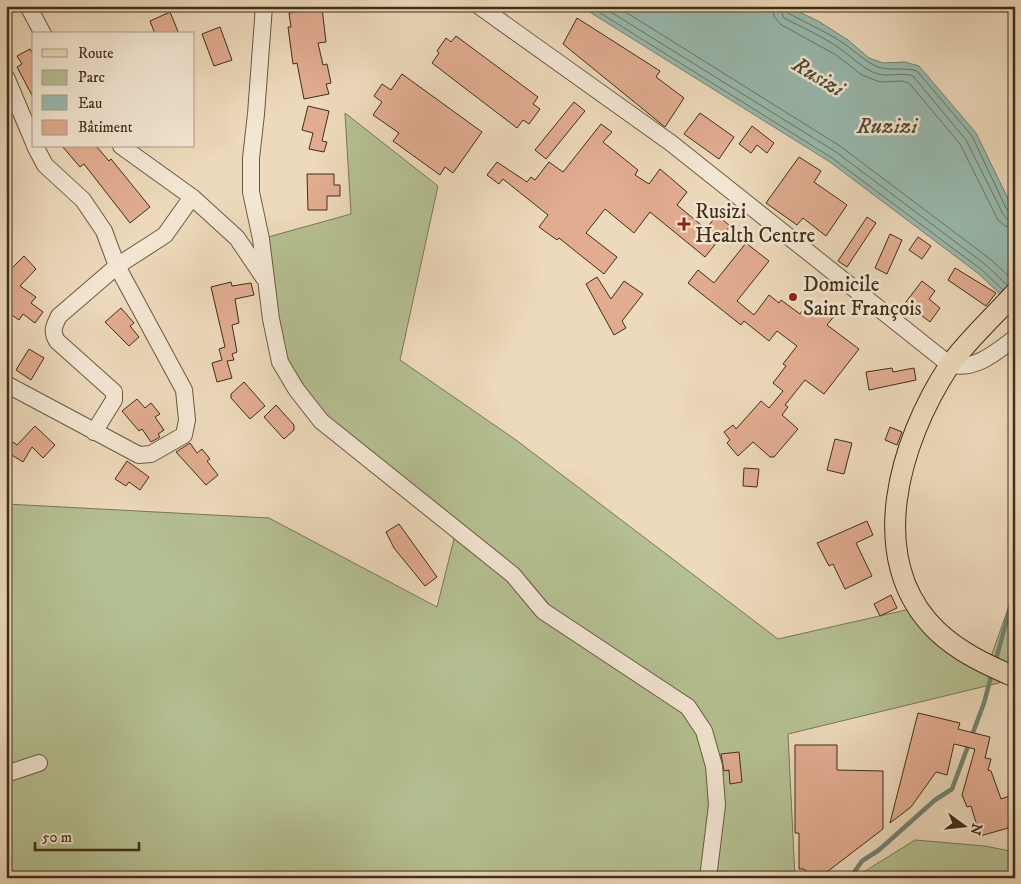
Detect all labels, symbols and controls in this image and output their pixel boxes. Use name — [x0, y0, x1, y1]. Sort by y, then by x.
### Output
legend — [32, 32, 195, 148]
text: Route — [78, 44, 113, 63]
water label: Rusizi — [786, 51, 850, 103]
text: Parc — [78, 68, 106, 87]
text: Eau — [78, 94, 102, 113]
water label: Ruzizi — [856, 113, 918, 140]
text: Bâtiment — [78, 118, 133, 137]
place label: Rusizi Health Centre — [695, 199, 815, 249]
marker: Rusizi Health Centre — [677, 217, 691, 231]
place label: Domicile Saint François — [803, 272, 922, 322]
marker: Domicile Saint François — [787, 291, 799, 303]
north arrow — [938, 802, 988, 852]
scale bar — [35, 819, 139, 851]
text: N — [965, 821, 986, 837]
text: 50 m — [42, 828, 72, 847]

